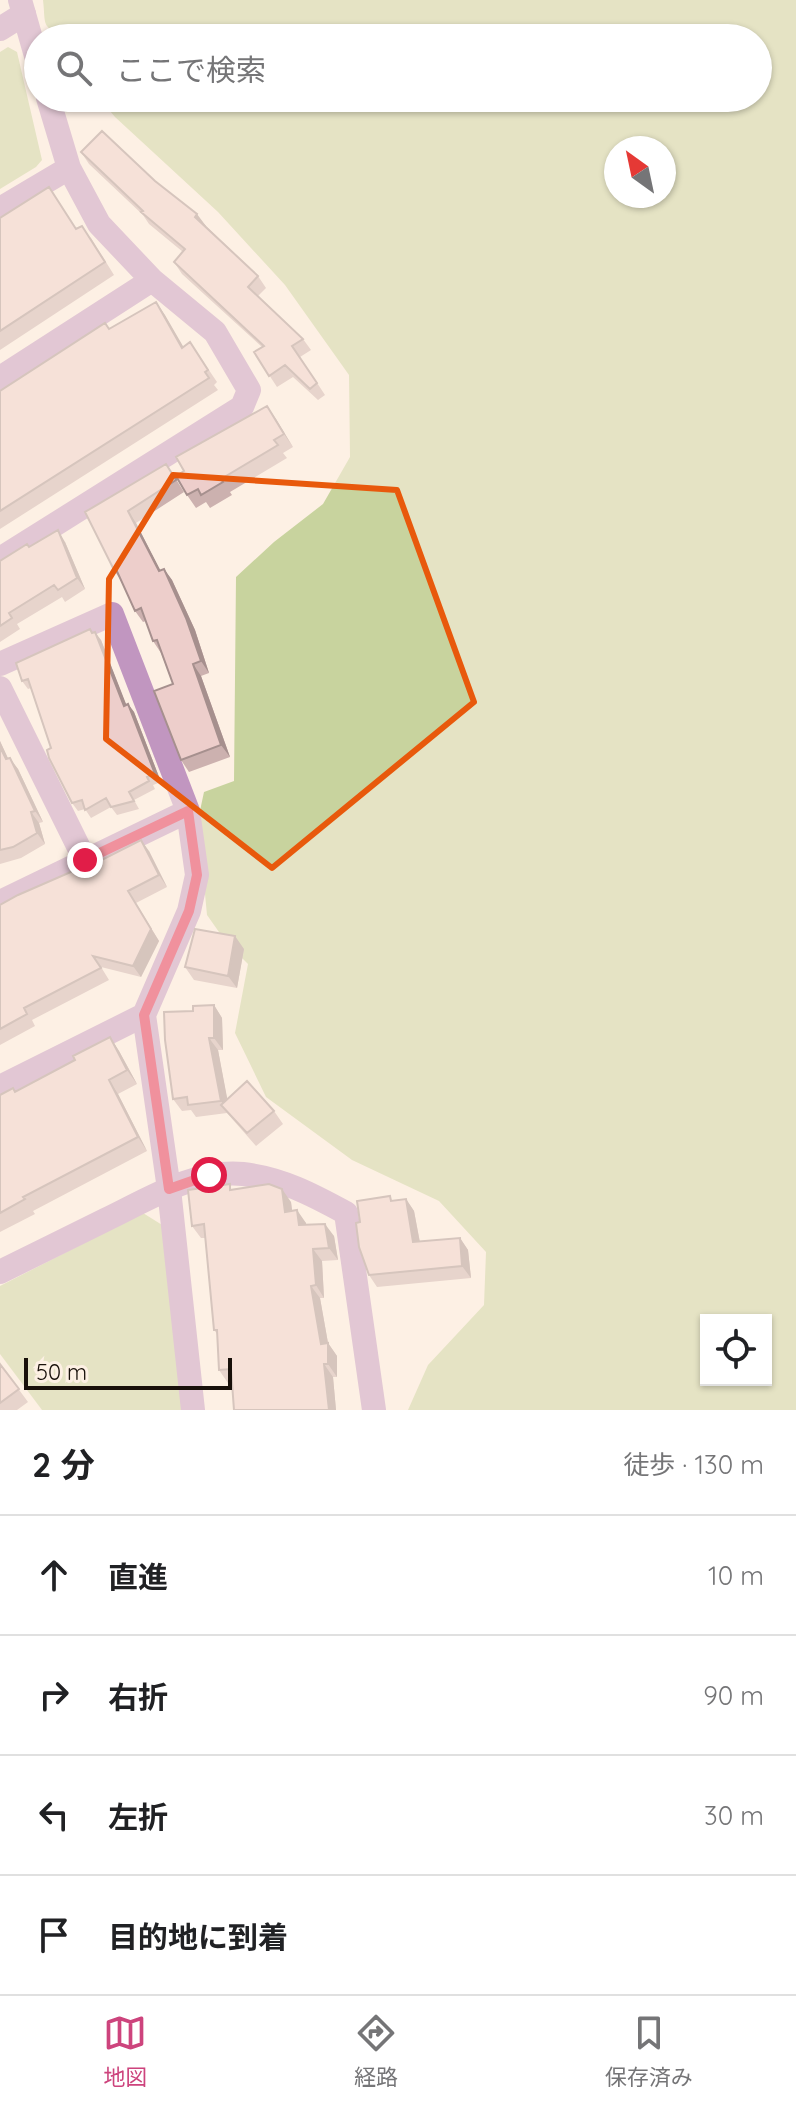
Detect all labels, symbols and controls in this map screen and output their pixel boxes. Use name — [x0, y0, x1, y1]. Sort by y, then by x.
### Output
search box — [24, 24, 772, 112]
icon: search — [52, 46, 96, 90]
text: ここで検索 — [116, 51, 266, 89]
north arrow — [604, 136, 676, 208]
route end — [67, 842, 103, 878]
route start — [191, 1157, 227, 1193]
map controls — [700, 1314, 772, 1386]
button: locate — [700, 1314, 772, 1386]
scale bar — [24, 1354, 232, 1390]
text: 50 m — [36, 1358, 87, 1386]
text: 2 分 — [32, 1443, 95, 1486]
text: 徒歩 · 130 m — [623, 1448, 764, 1481]
icon: ahead — [32, 1553, 76, 1597]
text: 直進 — [108, 1558, 168, 1596]
text: 10 m — [708, 1559, 764, 1592]
icon: right — [32, 1673, 76, 1717]
text: 右折 — [108, 1678, 168, 1716]
text: 90 m — [703, 1679, 764, 1712]
icon: left — [32, 1793, 76, 1837]
text: 左折 — [108, 1798, 168, 1836]
text: 30 m — [704, 1799, 764, 1832]
icon: arrive — [32, 1913, 76, 1957]
text: 目的地に到着 — [108, 1918, 288, 1956]
tab: 地図 — [103, 2011, 147, 2091]
tab: 経路 — [354, 2011, 398, 2091]
tab: 保存済み — [605, 2011, 693, 2091]

